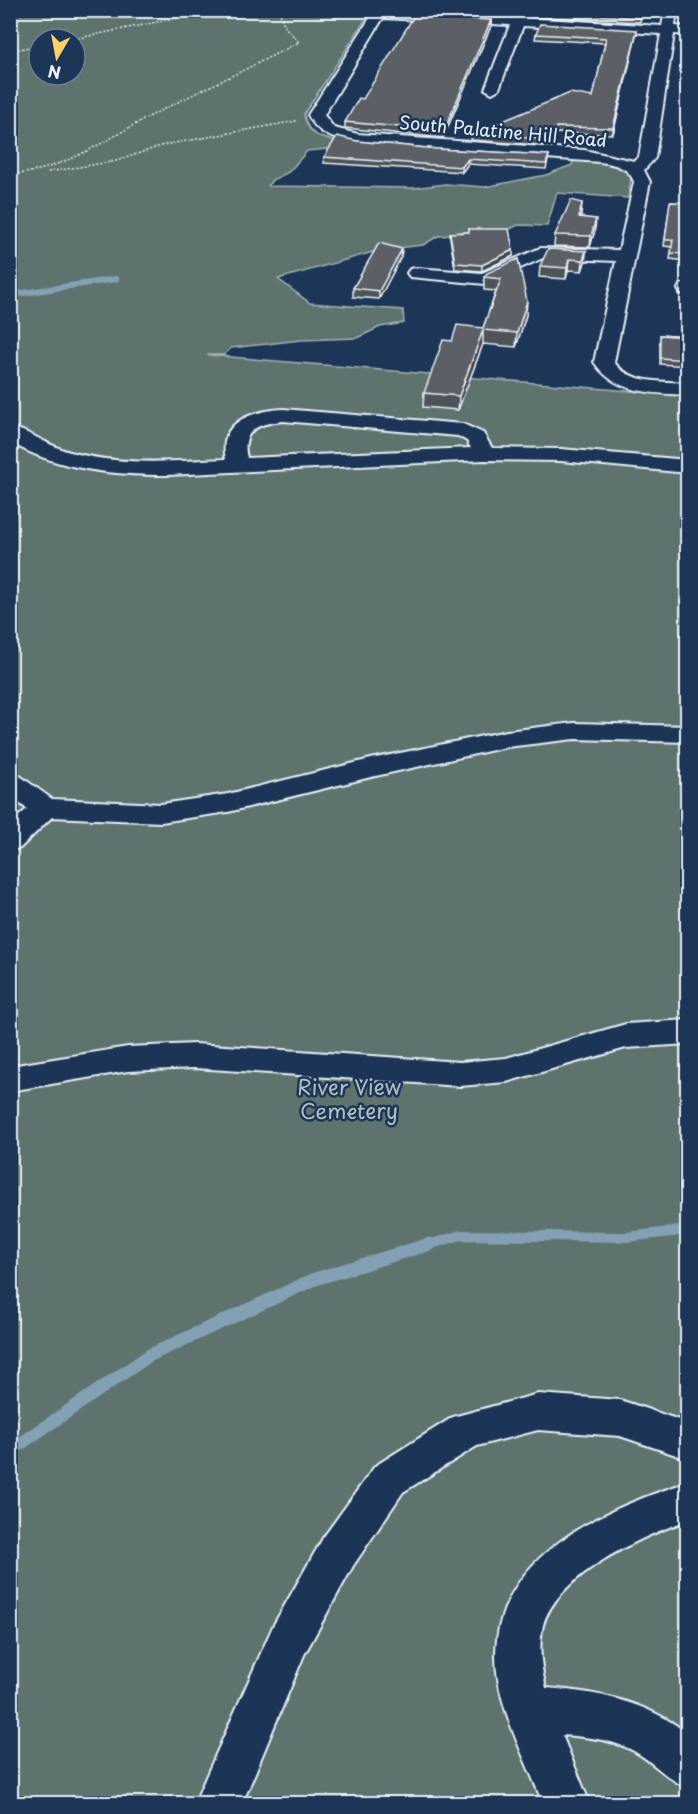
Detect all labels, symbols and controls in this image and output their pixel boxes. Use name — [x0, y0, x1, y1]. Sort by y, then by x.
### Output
north arrow — [27, 27, 87, 87]
text: N — [46, 60, 63, 86]
street label: South Palatine Hill Road — [398, 108, 608, 153]
park label: River View Cemetery — [297, 1070, 401, 1126]

